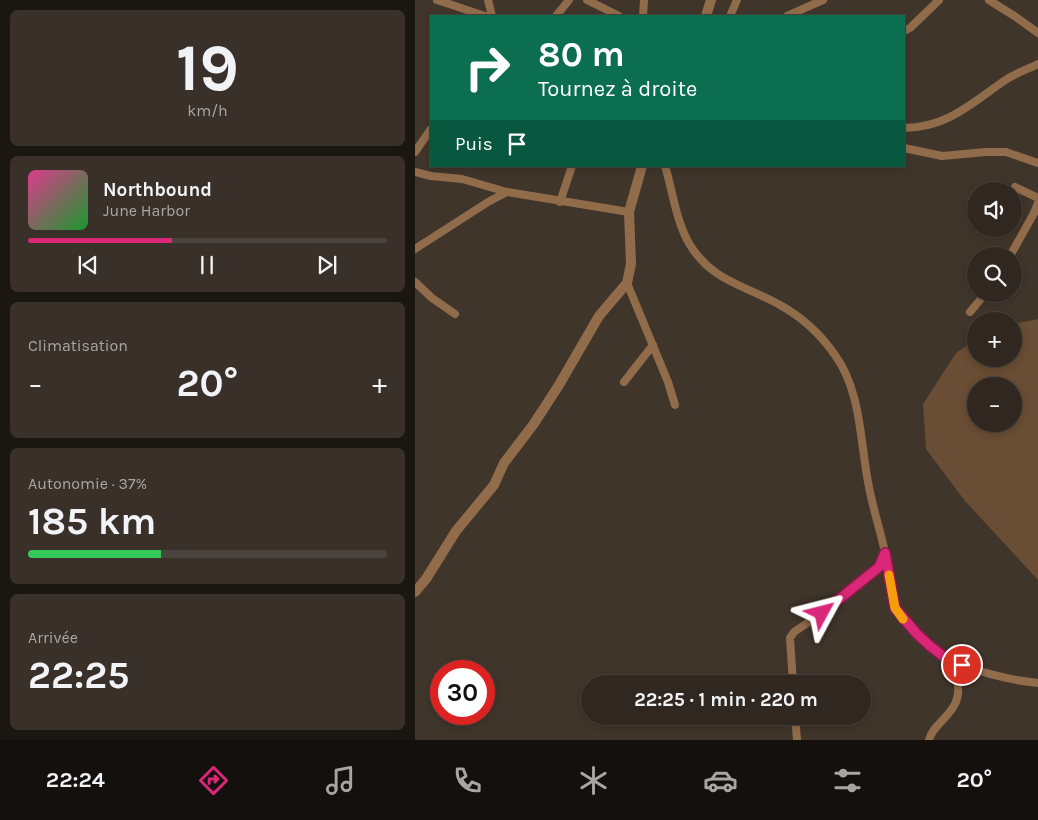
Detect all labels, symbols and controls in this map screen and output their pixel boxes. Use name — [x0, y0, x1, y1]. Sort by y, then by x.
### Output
text: 19 — [176, 30, 239, 106]
text: 80 m — [538, 34, 625, 75]
icon: right — [455, 35, 520, 100]
text: Tournez à droite — [538, 76, 697, 102]
text: km/h — [187, 101, 228, 120]
icon: arrive — [503, 130, 531, 158]
text: Puis — [455, 133, 493, 155]
text: Northbound — [103, 179, 212, 201]
map controls — [967, 182, 1022, 432]
button: sound — [967, 182, 1022, 237]
text: June Harbor — [103, 201, 190, 220]
button: search — [967, 247, 1022, 302]
icon: previous — [74, 251, 102, 279]
icon: pause — [193, 251, 221, 279]
icon: next — [313, 251, 341, 279]
button: + — [967, 312, 1022, 367]
text: Climatisation — [28, 336, 128, 355]
text: 20° — [177, 361, 238, 406]
text: − — [28, 367, 43, 400]
text: + — [372, 367, 387, 400]
button: − — [967, 377, 1022, 432]
text: Autonomie · 37% — [28, 474, 147, 493]
text: 185 km — [28, 499, 156, 544]
position arrow — [795, 586, 847, 638]
text: Arrivée — [28, 628, 78, 647]
pin — [941, 644, 983, 686]
icon: arrive — [948, 651, 976, 679]
text: 22:25 — [28, 653, 129, 698]
speed limit sign: 30 — [430, 660, 495, 725]
text: 22:25 · 1 min · 220 m — [634, 689, 818, 711]
icon: directions — [196, 763, 231, 798]
icon: music — [323, 763, 358, 798]
icon: phone — [450, 763, 485, 798]
icon: climate — [576, 763, 611, 798]
icon: car — [703, 763, 738, 798]
icon: filters — [830, 763, 865, 798]
text: 22:24 — [46, 767, 105, 793]
text: 20° — [956, 767, 992, 793]

